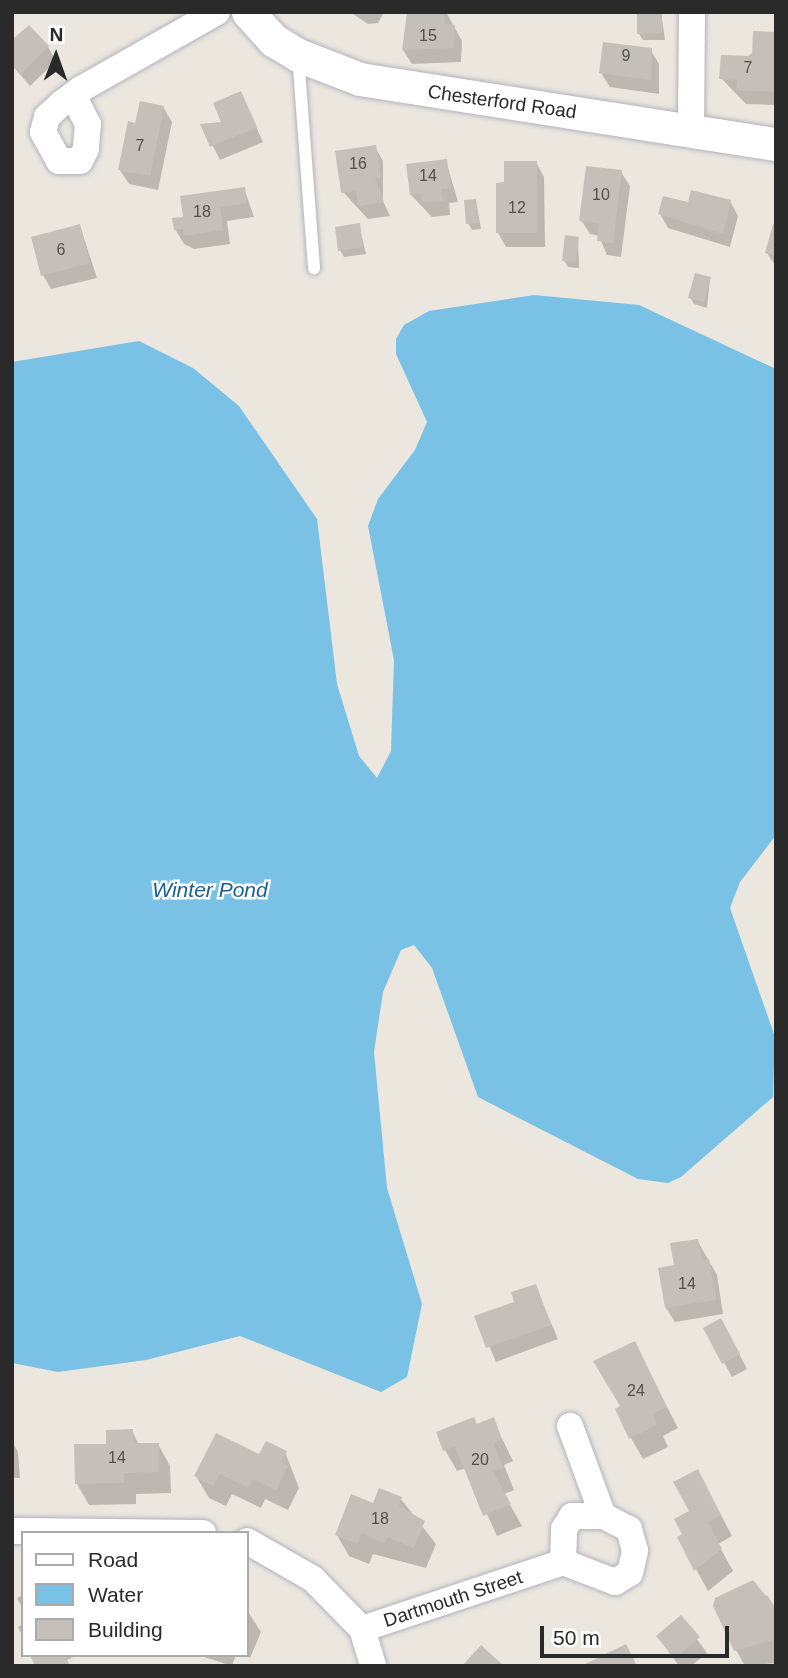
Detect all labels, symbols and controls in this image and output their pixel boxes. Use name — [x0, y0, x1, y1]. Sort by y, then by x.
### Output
north arrow — [21, 21, 91, 91]
text: N — [49, 24, 63, 45]
house number: 15 — [419, 26, 437, 46]
house number: 9 — [622, 46, 630, 66]
house number: 7 — [744, 58, 752, 78]
street label: Chesterford Road — [426, 80, 578, 124]
house number: 7 — [136, 136, 144, 156]
house number: 16 — [349, 154, 367, 174]
house number: 14 — [419, 166, 437, 186]
house number: 10 — [592, 185, 610, 205]
house number: 12 — [508, 198, 526, 218]
house number: 18 — [193, 202, 211, 222]
house number: 6 — [57, 240, 65, 260]
water label: Winter Pond — [152, 877, 268, 903]
house number: 14 — [678, 1274, 696, 1294]
house number: 24 — [627, 1381, 645, 1401]
house number: 14 — [108, 1448, 126, 1468]
house number: 20 — [471, 1450, 489, 1470]
house number: 18 — [371, 1509, 389, 1529]
legend — [21, 1531, 248, 1657]
text: Road — [88, 1548, 138, 1571]
street label: Dartmouth Street — [381, 1566, 525, 1632]
text: Water — [88, 1583, 143, 1606]
scale bar — [543, 1612, 732, 1656]
text: Building — [88, 1618, 163, 1641]
text: 50 m — [553, 1626, 600, 1649]

